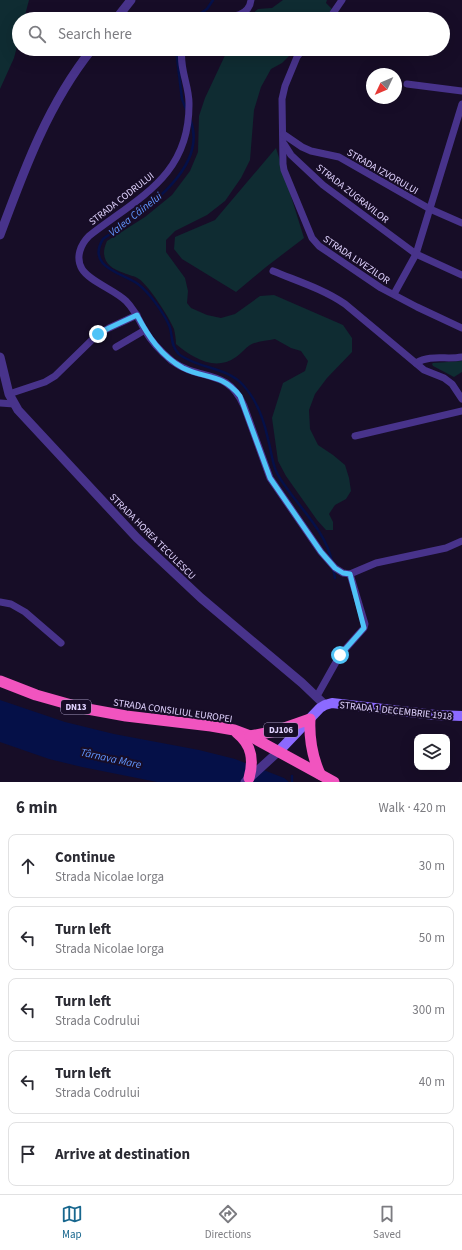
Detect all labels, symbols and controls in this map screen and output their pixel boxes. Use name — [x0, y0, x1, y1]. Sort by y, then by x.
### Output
search box — [12, 12, 450, 56]
icon: search — [26, 23, 48, 45]
text: Search here — [58, 24, 132, 45]
north arrow — [366, 68, 402, 104]
street label: STRADA IZVORULUI — [344, 146, 421, 198]
street label: STRADA ZUGRAVILOR — [313, 161, 392, 227]
street label: STRADA CODRULUI — [86, 169, 157, 229]
water label: Valea Câinelui — [106, 189, 165, 240]
street label: STRADA LIVEZILOR — [320, 232, 393, 288]
route end — [89, 325, 107, 343]
street label: STRADA HOREA TECULESCU — [106, 490, 199, 583]
route start — [331, 646, 349, 664]
street label: STRADA CONSILIUL EUROPEI — [112, 696, 233, 726]
street label: STRADA 1 DECEMBRIE 1918 — [339, 698, 453, 724]
road number: DN13 — [61, 700, 91, 714]
road number: DJ106 — [264, 723, 298, 737]
map controls — [414, 734, 450, 770]
button: layers — [414, 734, 450, 770]
water label: Târnava Mare — [79, 745, 143, 772]
text: 6 min — [16, 796, 57, 820]
text: Walk · 420 m — [378, 799, 446, 817]
text: Continue — [55, 847, 115, 868]
icon: ahead — [17, 855, 39, 877]
text: 30 m — [419, 857, 445, 875]
text: Strada Nicolae Iorga — [55, 868, 164, 886]
text: Turn left — [55, 919, 111, 940]
icon: left — [17, 927, 39, 949]
text: 50 m — [419, 929, 445, 947]
text: Strada Nicolae Iorga — [55, 940, 164, 958]
text: Turn left — [55, 991, 111, 1012]
icon: left — [17, 999, 39, 1021]
text: 300 m — [412, 1001, 445, 1019]
text: Strada Codrului — [55, 1012, 140, 1030]
text: Turn left — [55, 1063, 111, 1084]
icon: left — [17, 1071, 39, 1093]
text: 40 m — [419, 1073, 445, 1091]
text: Strada Codrului — [55, 1084, 140, 1102]
icon: arrive — [17, 1143, 39, 1165]
text: Arrive at destination — [55, 1144, 190, 1165]
tab: Map — [61, 1203, 83, 1242]
tab: Directions — [205, 1203, 251, 1242]
tab: Saved — [373, 1203, 401, 1242]

